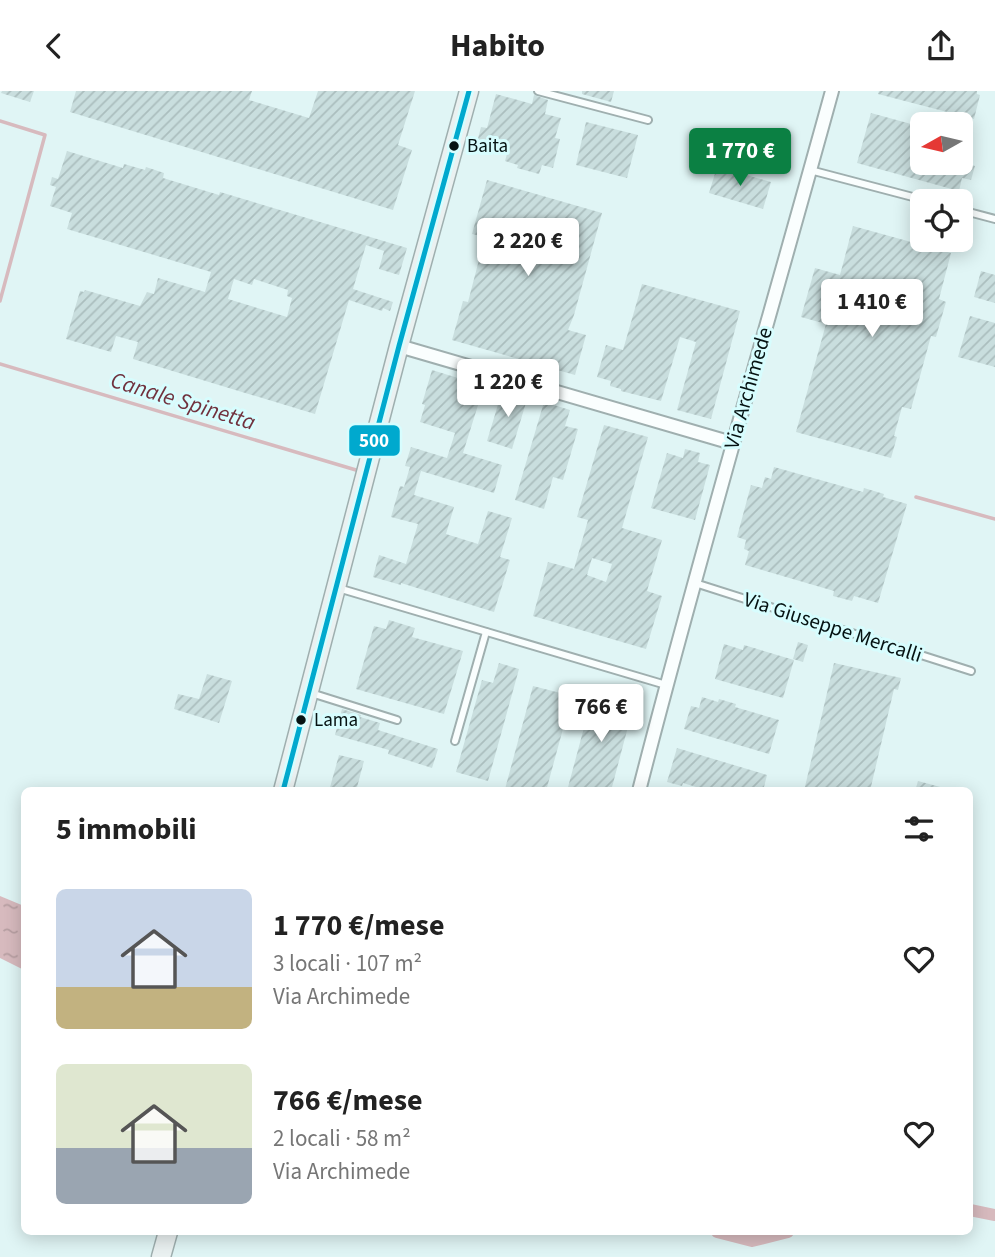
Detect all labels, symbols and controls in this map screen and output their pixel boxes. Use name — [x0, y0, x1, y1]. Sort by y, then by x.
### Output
text: Habito — [450, 23, 545, 69]
icon: back — [35, 27, 73, 65]
icon: share — [922, 27, 960, 65]
north arrow — [910, 112, 973, 175]
map controls — [910, 112, 973, 252]
pin: 1 770 € — [675, 129, 805, 188]
place label: Baita — [467, 133, 508, 160]
text: 1 770 € — [705, 134, 775, 167]
marker: Baita — [447, 139, 461, 153]
button: locate — [910, 189, 973, 252]
pin: 2 220 € — [463, 219, 593, 278]
text: 2 220 € — [493, 224, 563, 257]
pin: 1 410 € — [807, 279, 937, 339]
text: 1 410 € — [837, 285, 907, 318]
street label: Via Archimede — [716, 324, 780, 452]
pin: 1 220 € — [443, 359, 573, 419]
water label: Canale Spinetta — [107, 363, 259, 439]
text: 1 220 € — [473, 365, 543, 398]
line badge: 500 — [348, 424, 401, 457]
text: 500 — [359, 428, 389, 455]
street label: Via Giuseppe Mercalli — [740, 584, 926, 670]
pin: 766 € — [552, 685, 650, 744]
text: 766 € — [574, 690, 628, 723]
place label: Lama — [314, 707, 358, 734]
marker: Lama — [294, 713, 308, 727]
text: 5 immobili — [56, 808, 197, 851]
icon: filters — [900, 810, 938, 848]
text: 1 770 €/mese — [273, 904, 444, 947]
icon: home — [112, 917, 196, 1001]
icon: heart — [900, 940, 938, 978]
text: 3 locali · 107 m² — [273, 947, 422, 980]
text: Via Archimede — [273, 980, 410, 1013]
text: 766 €/mese — [273, 1079, 423, 1122]
icon: home — [112, 1092, 196, 1176]
icon: heart — [900, 1115, 938, 1153]
text: 2 locali · 58 m² — [273, 1122, 411, 1155]
text: Via Archimede — [273, 1155, 410, 1188]

